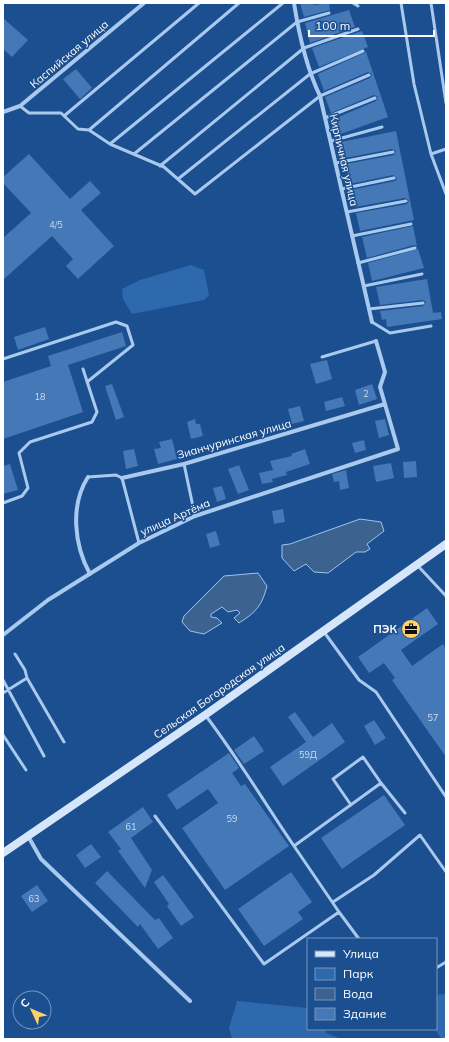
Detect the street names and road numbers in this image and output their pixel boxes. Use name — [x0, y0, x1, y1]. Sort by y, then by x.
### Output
street label: Каспийская улица — [27, 17, 111, 91]
street label: Кирпичная улица — [327, 113, 361, 207]
street label: Зианчуринская улица — [175, 416, 293, 462]
street label: улица Артёма — [138, 495, 212, 539]
street label: Сельская Богородская улица — [151, 640, 287, 742]

